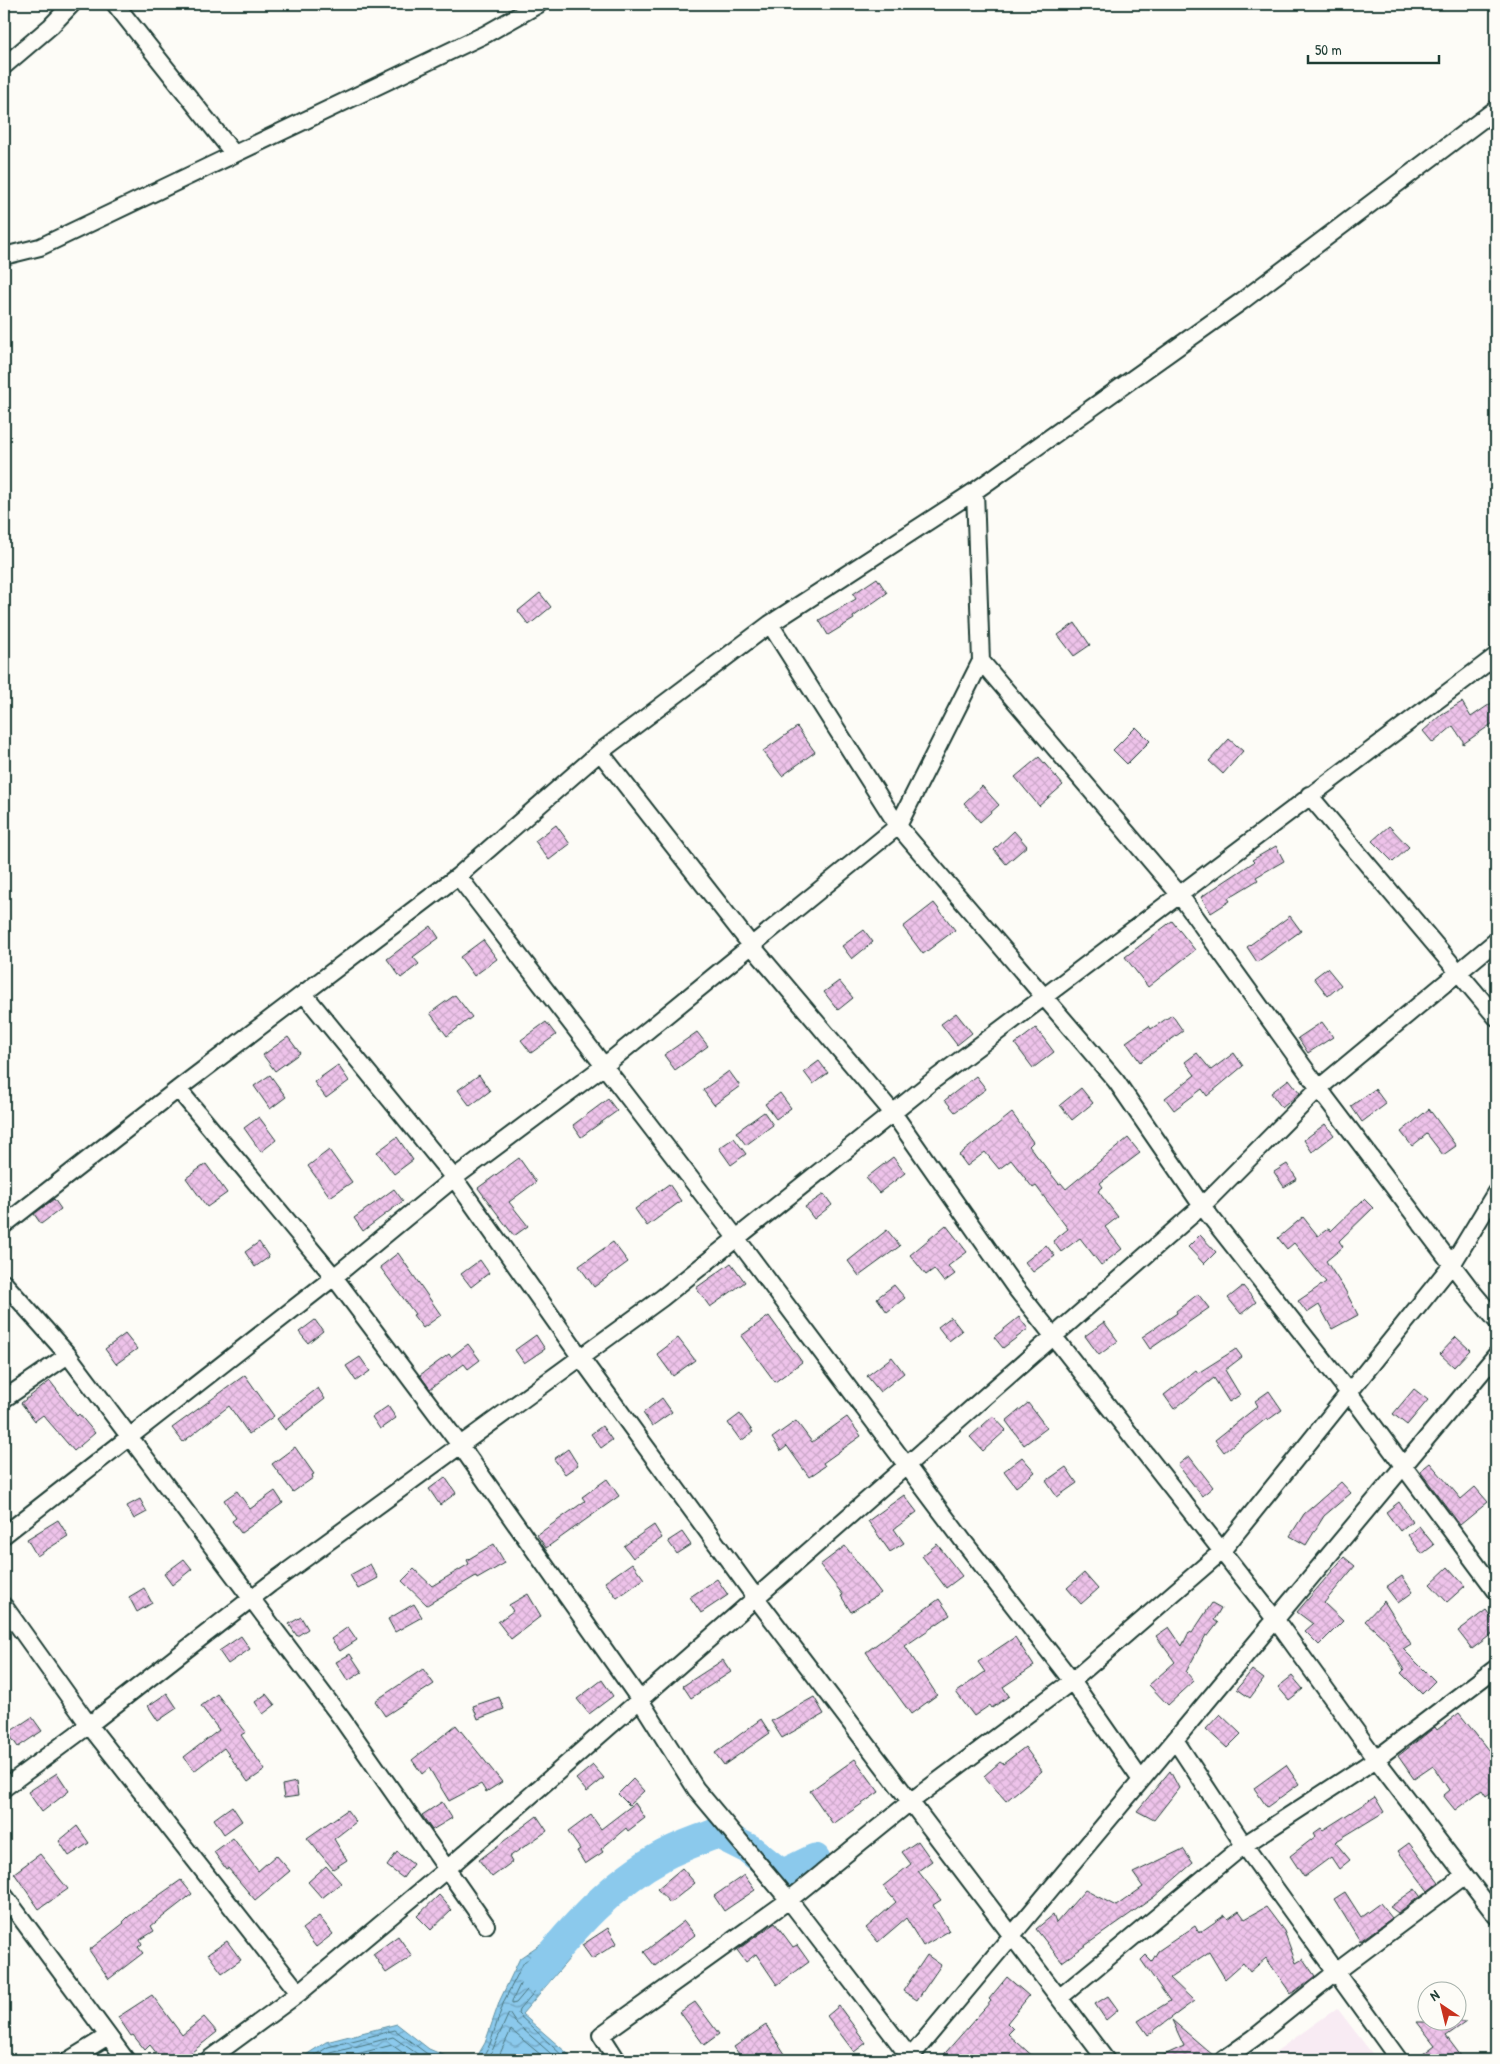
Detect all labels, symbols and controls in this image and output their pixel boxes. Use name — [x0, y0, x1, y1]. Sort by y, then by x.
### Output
scale bar — [1308, 32, 1439, 64]
text: 50 m — [1315, 39, 1342, 60]
north arrow — [1418, 1982, 1468, 2032]
text: N — [1426, 1985, 1443, 2005]

